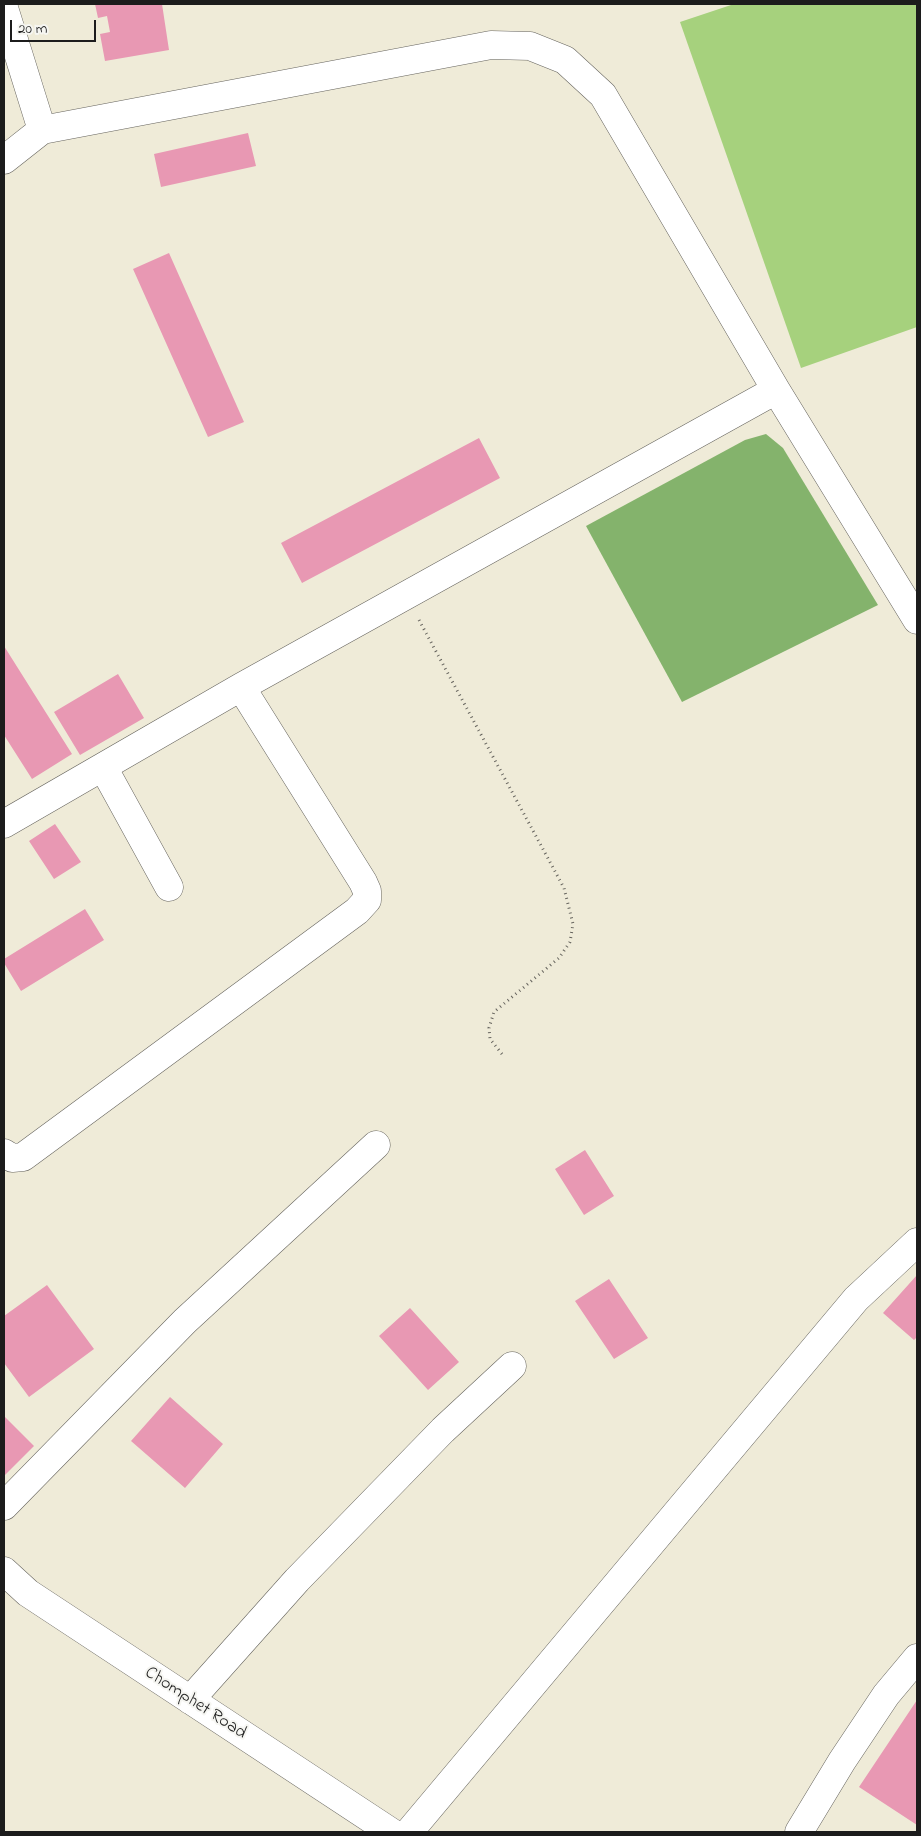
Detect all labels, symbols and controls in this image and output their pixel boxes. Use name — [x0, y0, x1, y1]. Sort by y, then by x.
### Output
scale bar — [12, 10, 99, 42]
text: 20 m — [18, 18, 47, 40]
street label: Chomphet Road — [140, 1663, 250, 1745]

